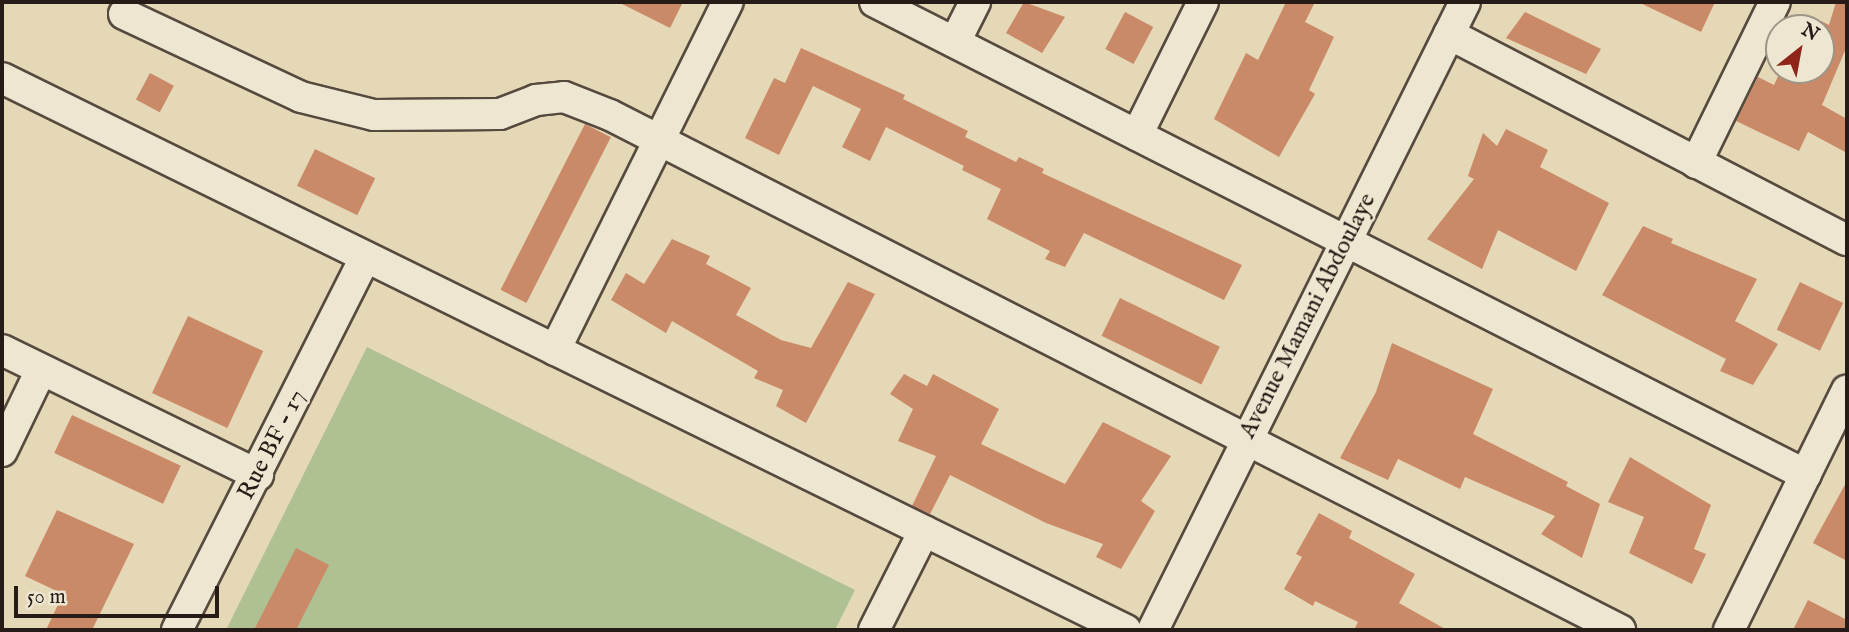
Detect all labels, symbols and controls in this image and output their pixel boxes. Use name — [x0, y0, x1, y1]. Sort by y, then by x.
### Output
north arrow — [1765, 14, 1835, 84]
text: N — [1797, 18, 1823, 47]
street label: Avenue Mamani Abdoulaye — [1234, 189, 1382, 443]
street label: Rue BF - 17 — [232, 385, 312, 505]
scale bar — [18, 572, 222, 616]
text: 50 m — [27, 584, 66, 611]

